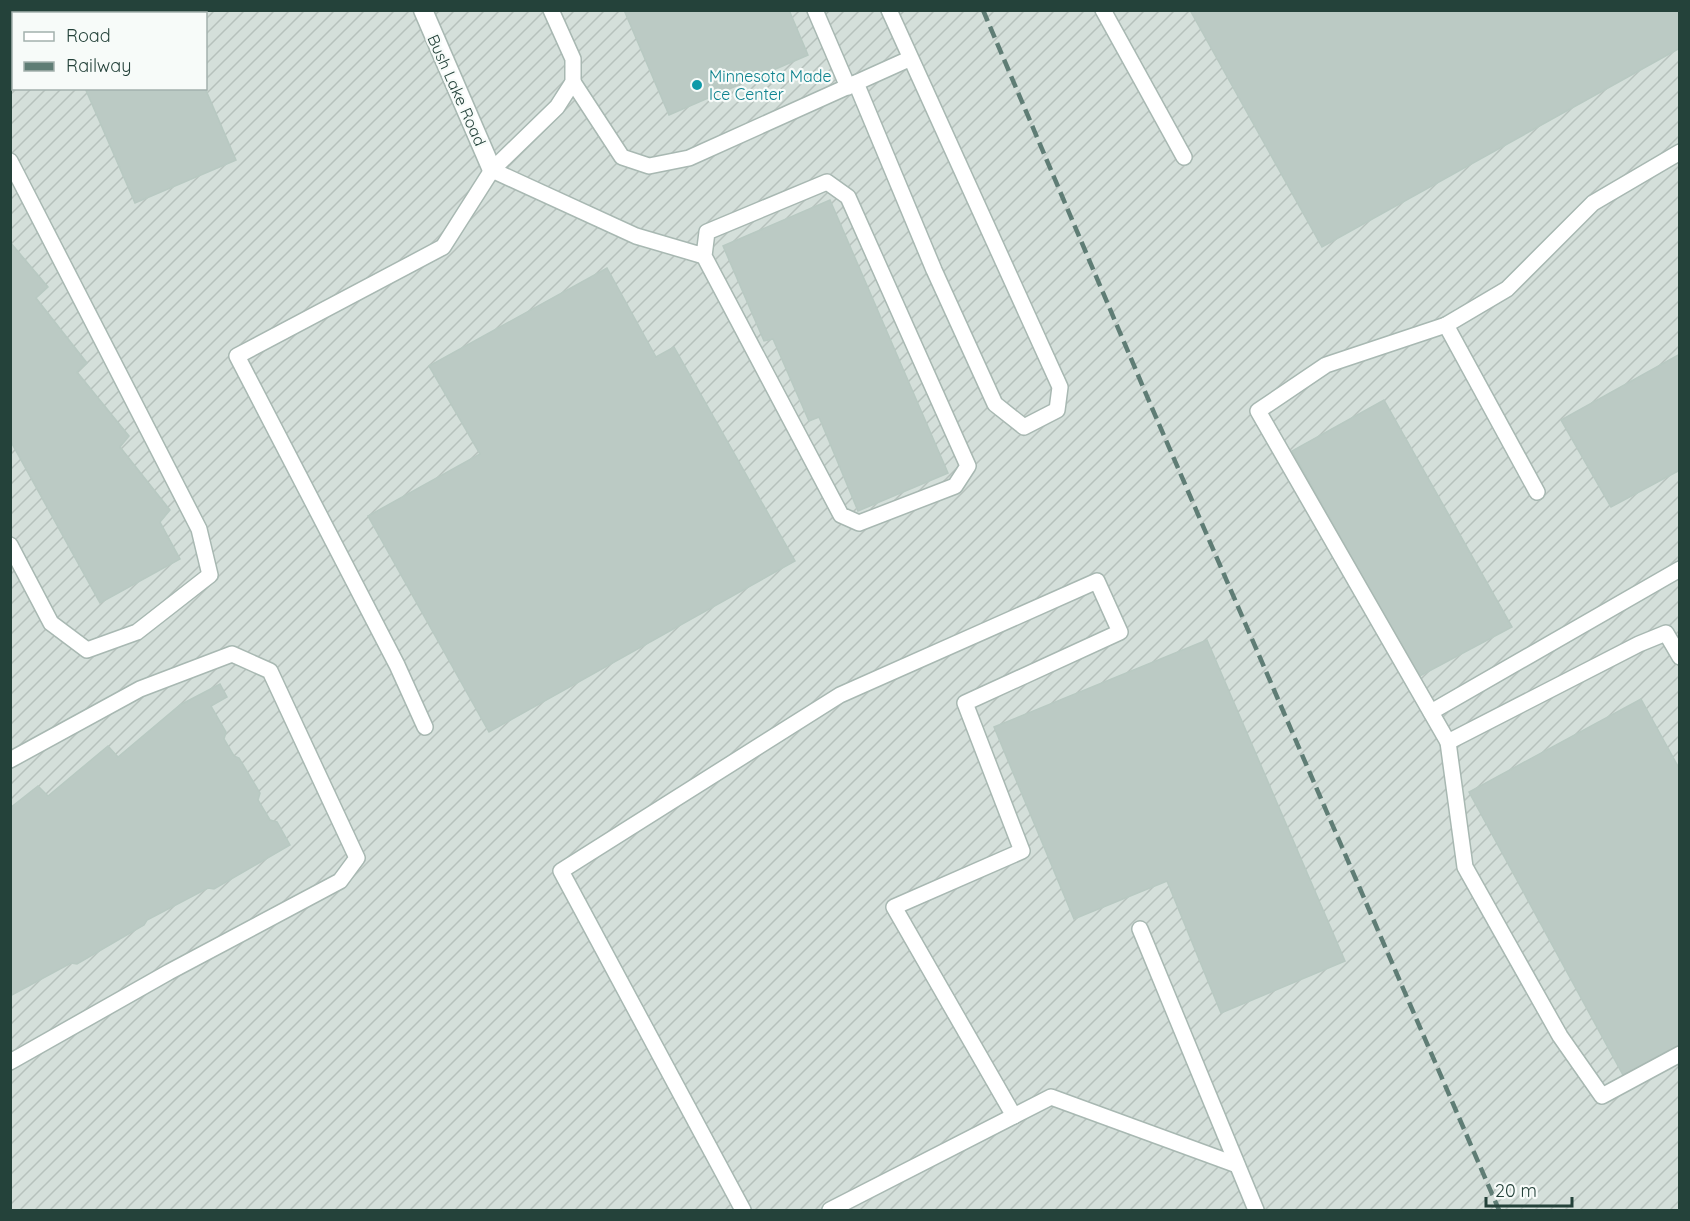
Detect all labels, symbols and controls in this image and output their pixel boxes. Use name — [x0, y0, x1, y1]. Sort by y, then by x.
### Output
legend — [12, 12, 207, 90]
text: Road — [66, 24, 111, 47]
street label: Bush Lake Road — [423, 31, 491, 149]
text: Railway — [66, 54, 132, 77]
place label: Minnesota Made Ice Center — [709, 66, 832, 104]
marker: Minnesota Made Ice Center — [690, 78, 704, 92]
scale bar — [1486, 1170, 1572, 1208]
text: 20 m — [1495, 1179, 1537, 1202]

